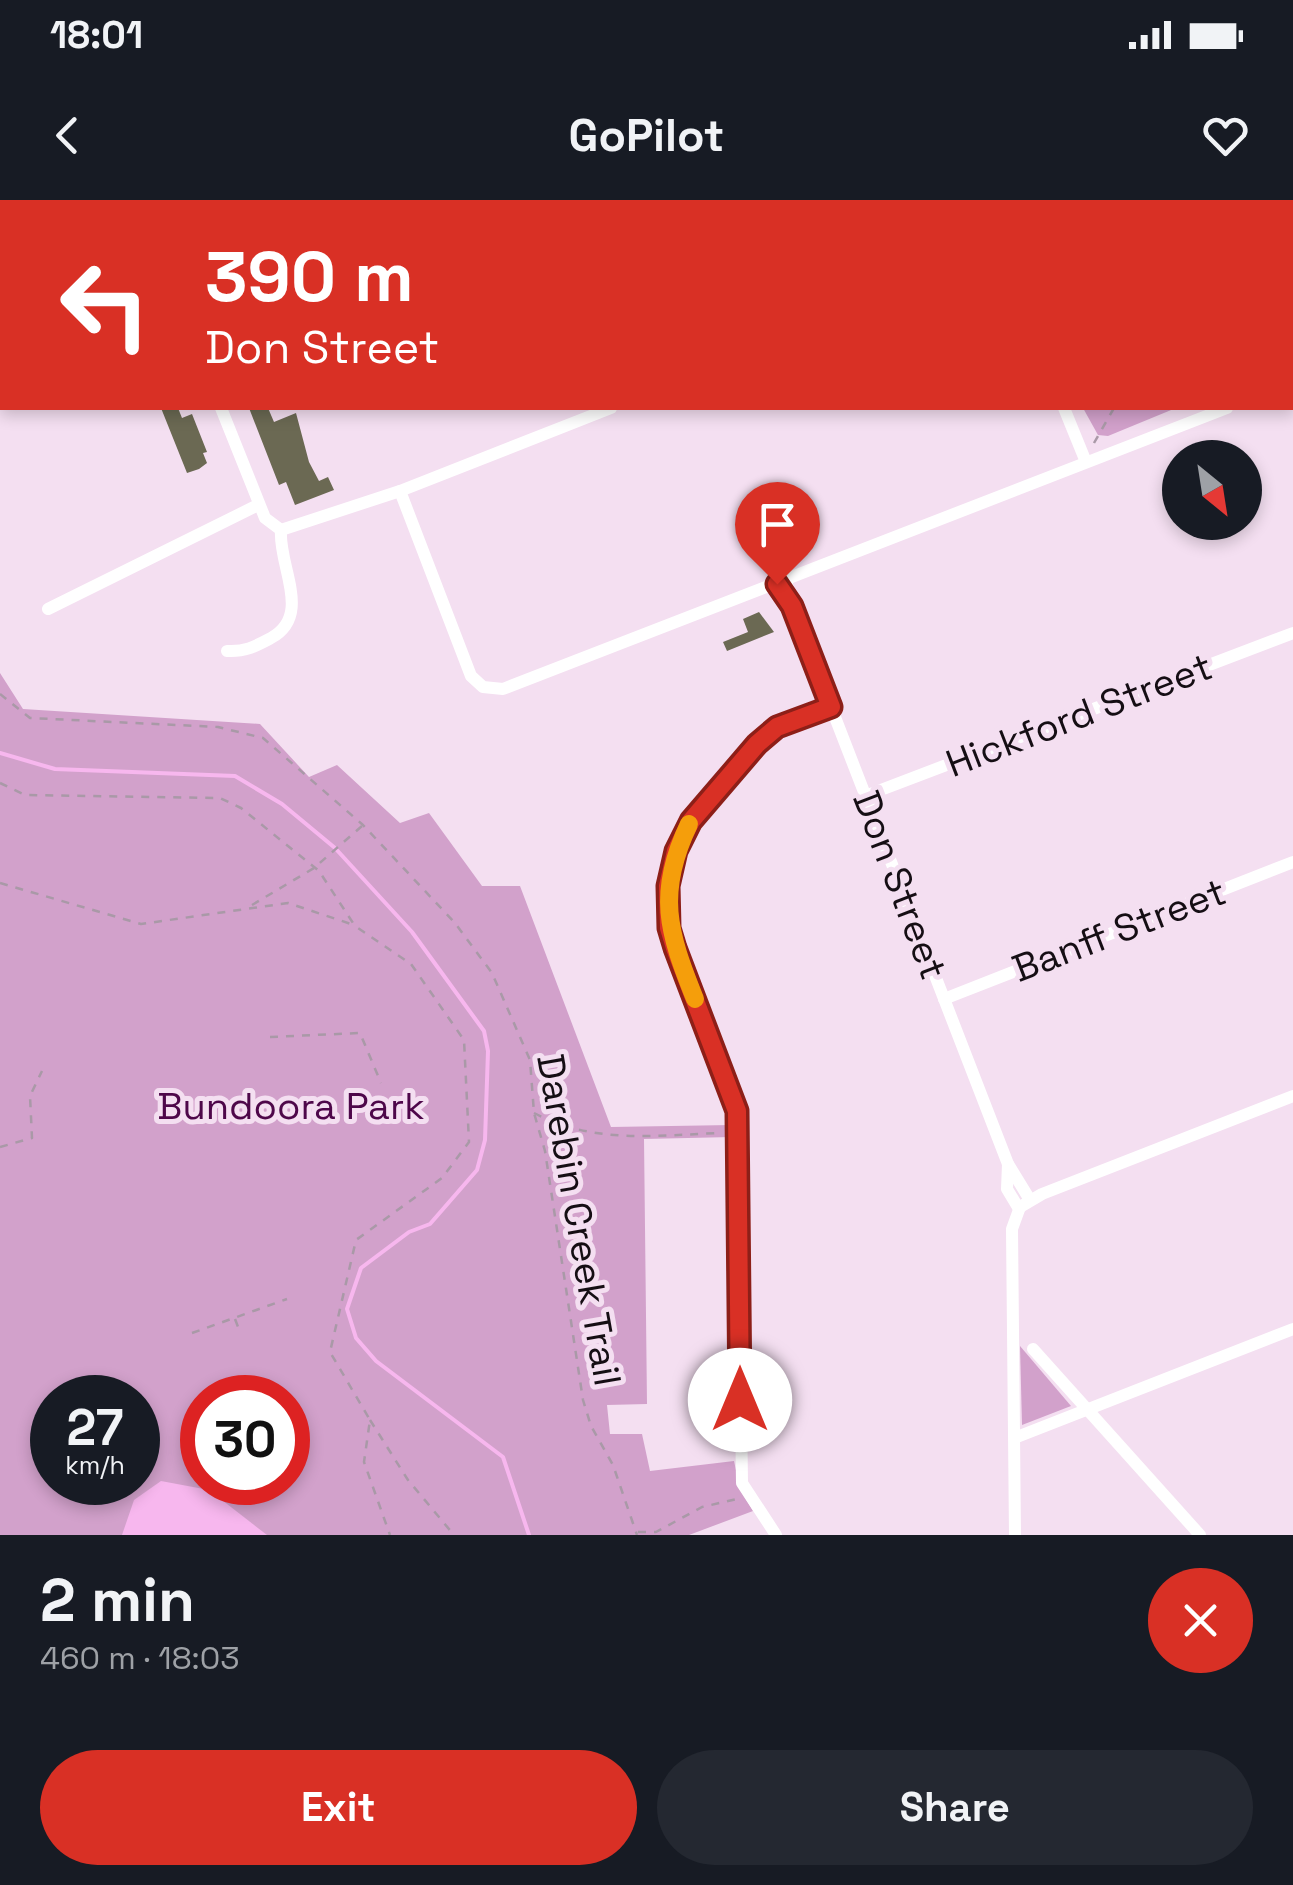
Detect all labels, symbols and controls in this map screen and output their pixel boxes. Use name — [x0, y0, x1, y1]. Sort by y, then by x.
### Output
text: 18:01 — [50, 11, 143, 59]
text: GoPilot — [569, 107, 724, 164]
icon: back — [40, 108, 95, 163]
icon: heart — [1198, 108, 1253, 163]
text: 390 m — [205, 232, 414, 321]
icon: left — [40, 240, 170, 370]
text: Don Street — [205, 319, 439, 376]
north arrow — [1162, 440, 1262, 540]
map controls — [1162, 440, 1262, 540]
pin — [735, 482, 820, 585]
icon: arrive — [750, 497, 805, 552]
street label: Hickford Street — [939, 642, 1219, 788]
street label: Don Street — [842, 784, 958, 986]
street label: Banff Street — [1006, 867, 1232, 993]
street label: Darebin Creek Trail — [526, 1050, 632, 1390]
park label: Bundoora Park — [157, 1082, 425, 1130]
position arrow — [688, 1348, 792, 1452]
speed limit sign: 30 — [180, 1375, 310, 1505]
text: 27 — [67, 1396, 123, 1460]
text: km/h — [65, 1449, 125, 1481]
text: 2 min — [40, 1562, 195, 1639]
button: close — [1148, 1568, 1253, 1673]
text: 460 m · 18:03 — [40, 1638, 240, 1678]
button: Exit — [40, 1750, 637, 1865]
button: Share — [657, 1750, 1253, 1865]

